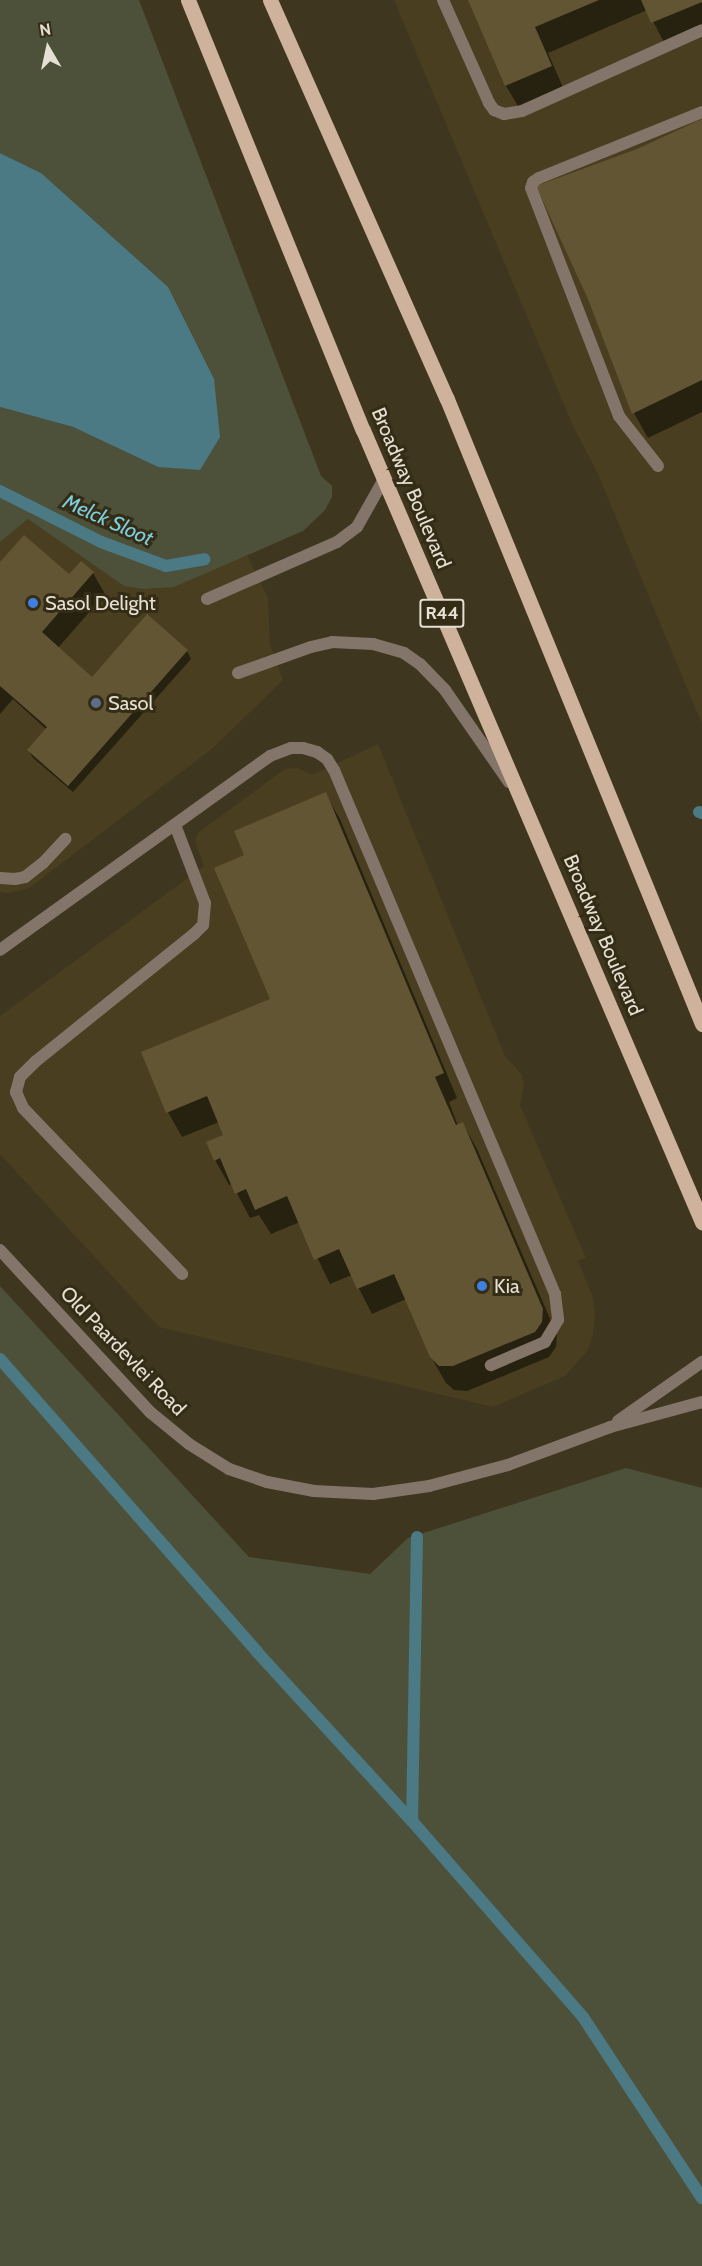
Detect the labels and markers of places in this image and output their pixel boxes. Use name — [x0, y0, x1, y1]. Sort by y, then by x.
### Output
place label: Sasol Delight — [45, 591, 156, 615]
marker: Sasol Delight — [26, 596, 40, 610]
place label: Sasol — [108, 691, 153, 715]
marker: Sasol — [89, 696, 103, 710]
place label: Kia — [494, 1274, 520, 1298]
marker: Kia — [475, 1279, 489, 1293]

